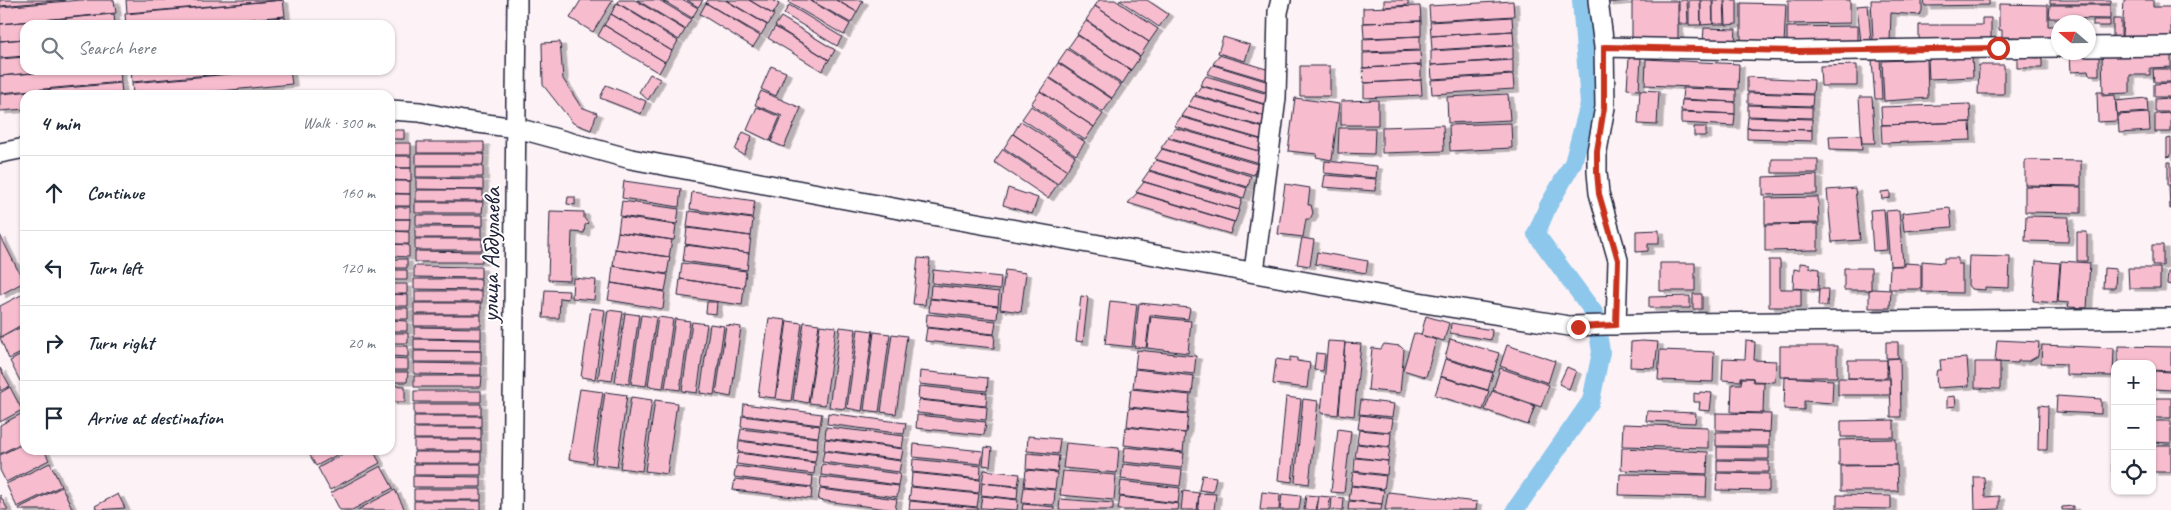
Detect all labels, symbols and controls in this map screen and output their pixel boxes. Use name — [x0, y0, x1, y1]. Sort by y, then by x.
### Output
north arrow — [2051, 15, 2096, 60]
search box — [20, 20, 395, 75]
icon: search — [38, 34, 66, 62]
text: Search here — [78, 36, 155, 60]
route start — [1987, 37, 2010, 60]
text: 4 min — [40, 110, 80, 136]
text: Walk · 300 m — [303, 113, 375, 133]
icon: ahead — [40, 179, 68, 207]
text: Continue — [87, 181, 144, 205]
text: 160 m — [341, 183, 375, 203]
street label: улица Абдулаева — [474, 185, 508, 325]
icon: left — [40, 254, 68, 282]
text: Turn left — [87, 256, 142, 280]
text: 120 m — [341, 258, 375, 278]
route end — [1567, 316, 1590, 339]
icon: right — [40, 329, 68, 357]
text: Turn right — [87, 331, 154, 355]
text: 20 m — [348, 333, 375, 353]
map controls — [2111, 360, 2156, 495]
button: + — [2111, 360, 2156, 405]
icon: arrive — [40, 404, 68, 432]
button: − — [2111, 405, 2156, 450]
text: Arrive at destination — [87, 406, 223, 430]
button: locate — [2111, 450, 2156, 495]

